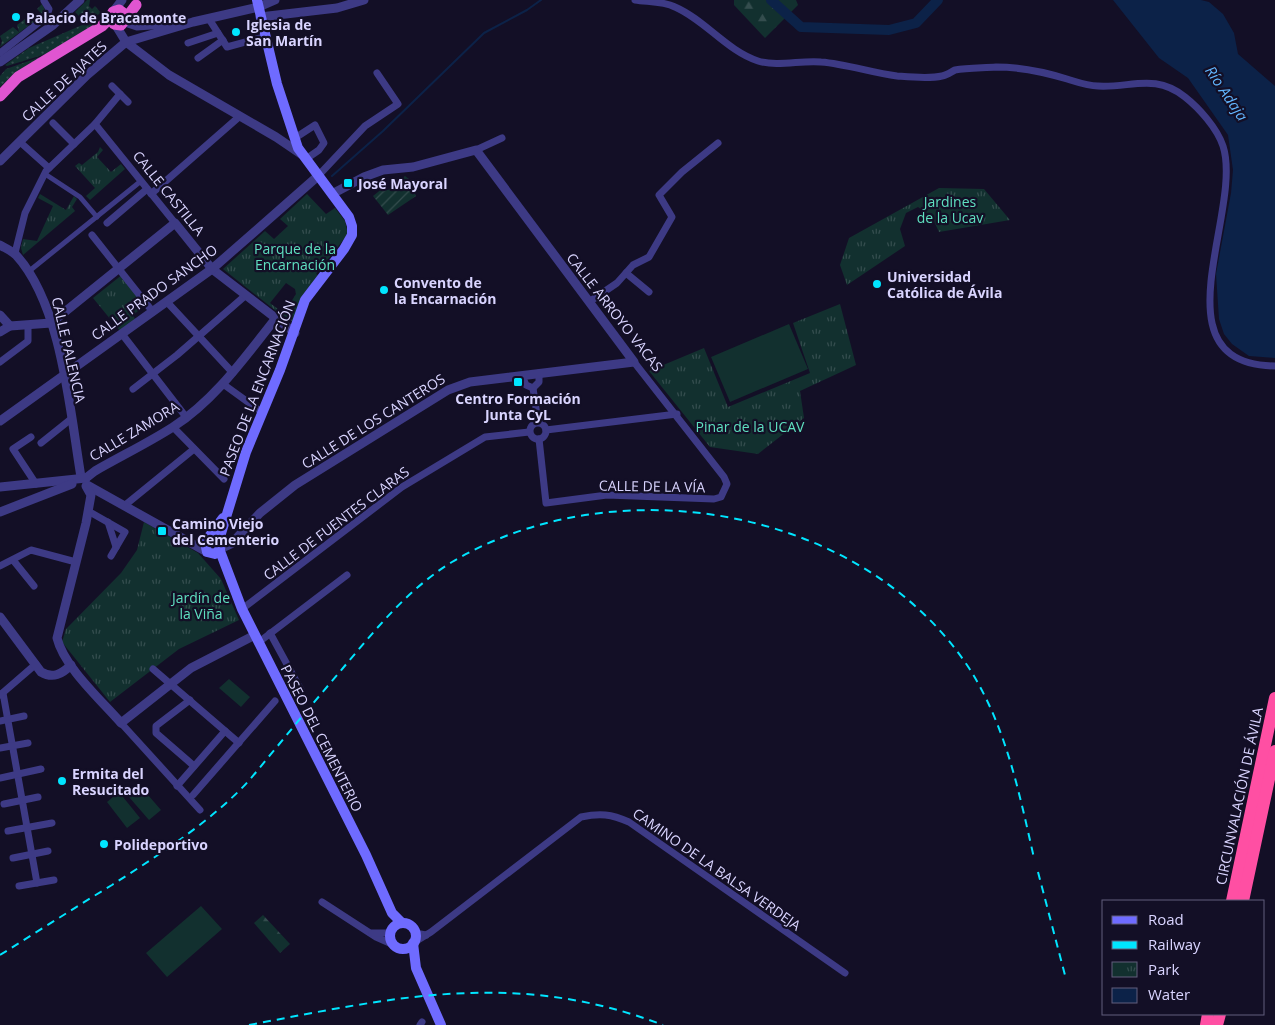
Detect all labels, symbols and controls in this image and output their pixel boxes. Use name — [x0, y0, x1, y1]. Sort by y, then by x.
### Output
place label: Palacio de Bracamonte — [26, 8, 186, 27]
marker: Palacio de Bracamonte — [10, 11, 22, 23]
place label: Iglesia de San Martín — [246, 15, 323, 50]
marker: Iglesia de San Martín — [230, 26, 242, 38]
street label: CALLE DE AJATES — [17, 37, 111, 125]
water label: Río Adaja — [1201, 61, 1253, 125]
street label: CALLE CASTILLA — [129, 147, 209, 240]
place label: José Mayoral — [356, 174, 448, 193]
marker: José Mayoral — [342, 177, 354, 189]
park label: Jardines de la Ucav — [917, 192, 983, 227]
park label: Parque de la Encarnación — [254, 239, 336, 274]
street label: CALLE PRADO SANCHO — [87, 240, 221, 344]
street label: CALLE ARROYO VACAS — [563, 249, 667, 375]
place label: Universidad Católica de Ávila — [887, 267, 1002, 302]
place label: Convento de la Encarnación — [394, 273, 496, 308]
marker: Universidad Católica de Ávila — [871, 278, 883, 290]
marker: Convento de la Encarnación — [378, 284, 390, 296]
street label: CALLE PALENCIA — [48, 295, 90, 405]
street label: PASEO DE LA ENCARNACIÓN — [215, 297, 299, 479]
street label: CALLE DE LOS CANTEROS — [298, 369, 448, 473]
marker: Centro Formación Junta CyL — [512, 376, 524, 388]
place label: Centro Formación Junta CyL — [455, 389, 581, 424]
street label: CALLE ZAMORA — [86, 397, 183, 465]
park label: Pinar de la UCAV — [696, 417, 805, 436]
street label: CALLE DE FUENTES CLARAS — [259, 462, 413, 584]
street label: CALLE DE LA VÍA — [599, 476, 705, 496]
place label: Camino Viejo del Cementerio — [172, 514, 279, 549]
marker: Camino Viejo del Cementerio — [156, 525, 168, 537]
park label: Jardín de la Viña — [170, 588, 230, 623]
street label: PASEO DEL CEMENTERIO — [277, 661, 367, 815]
street label: CIRCUNVALACIÓN DE ÁVILA — [1211, 705, 1267, 886]
place label: Ermita del Resucitado — [72, 764, 150, 799]
marker: Ermita del Resucitado — [56, 775, 68, 787]
street label: CAMINO DE LA BALSA VERDEJA — [629, 803, 805, 935]
place label: Polideportivo — [114, 835, 208, 854]
marker: Polideportivo — [98, 838, 110, 850]
legend — [1102, 900, 1265, 1015]
text: Road — [1148, 909, 1184, 929]
text: Railway — [1148, 934, 1201, 954]
text: Park — [1148, 959, 1179, 979]
text: Water — [1148, 984, 1190, 1004]

